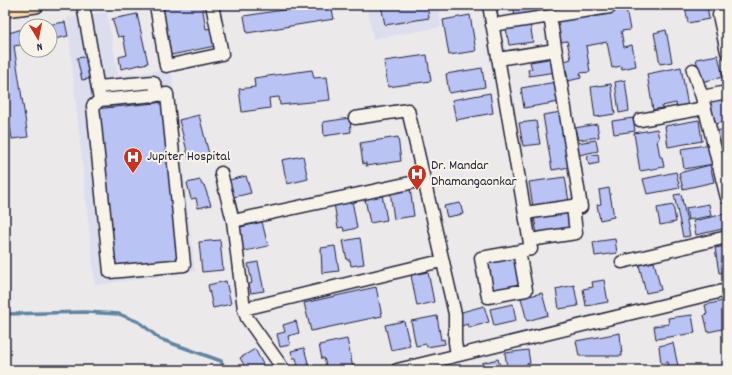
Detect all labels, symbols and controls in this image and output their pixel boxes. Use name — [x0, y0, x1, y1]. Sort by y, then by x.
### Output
north arrow — [18, 18, 58, 58]
text: N — [35, 38, 43, 54]
hospital icon: Jupiter Hospital — [122, 146, 144, 174]
place label: Jupiter Hospital — [147, 147, 231, 167]
place label: Dr. Mandar Dhamangaonkar — [431, 156, 518, 192]
hospital icon: Dr. Mandar Dhamangaonkar — [406, 163, 428, 191]

